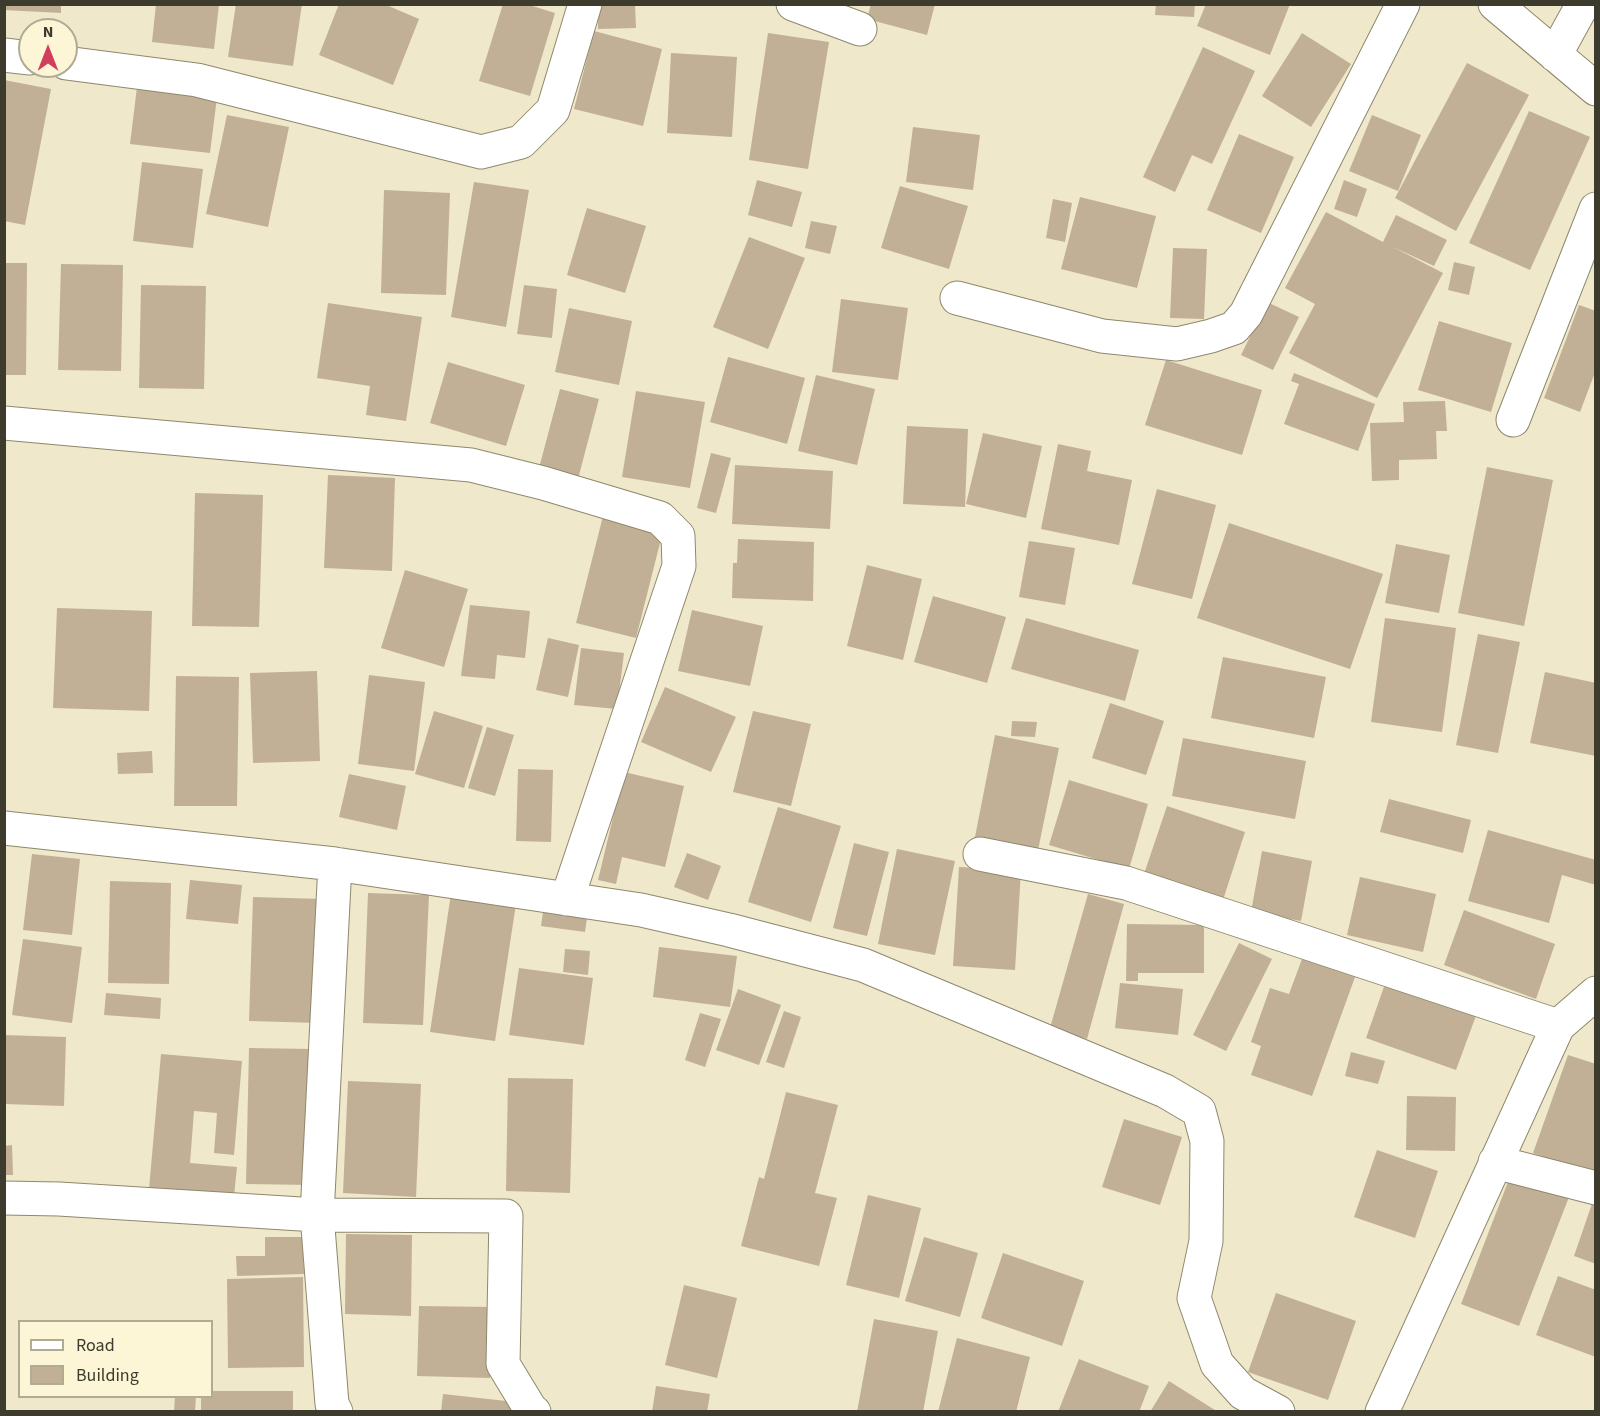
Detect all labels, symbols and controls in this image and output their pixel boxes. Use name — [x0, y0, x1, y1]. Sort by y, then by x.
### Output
north arrow — [18, 18, 78, 78]
text: N — [43, 21, 53, 43]
legend — [18, 1320, 213, 1398]
text: Road — [76, 1333, 115, 1358]
text: Building — [76, 1363, 139, 1388]

